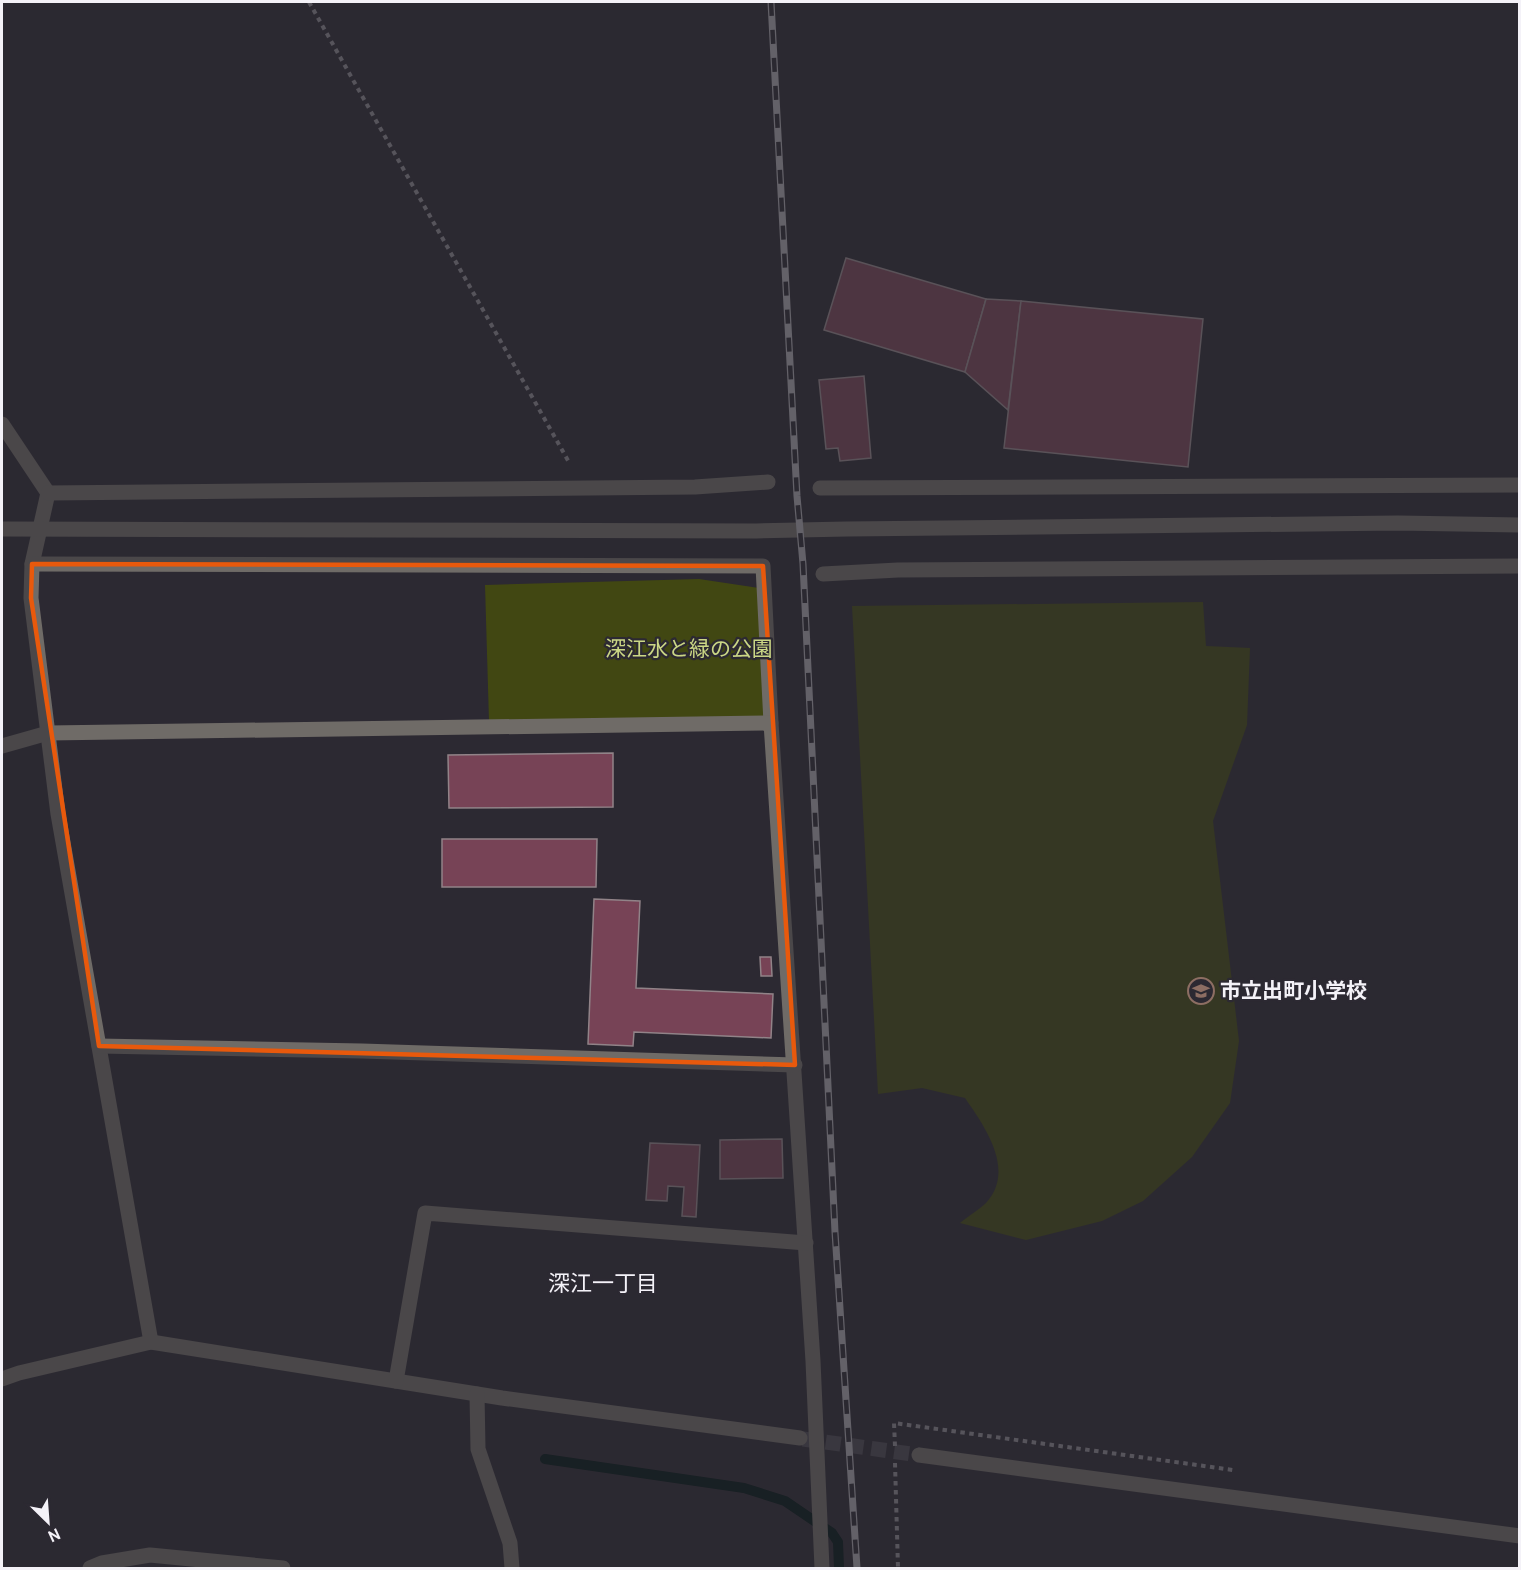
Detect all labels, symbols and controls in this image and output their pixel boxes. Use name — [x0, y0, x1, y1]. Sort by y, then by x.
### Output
park label: 深江水と緑の公園 — [605, 636, 773, 661]
school or university icon: 市立出町小学校 — [1186, 976, 1216, 1006]
place label: 市立出町小学校 — [1220, 978, 1367, 1003]
district label: 深江一丁目 — [548, 1270, 658, 1297]
north arrow — [18, 1492, 78, 1552]
text: N — [45, 1524, 63, 1546]

